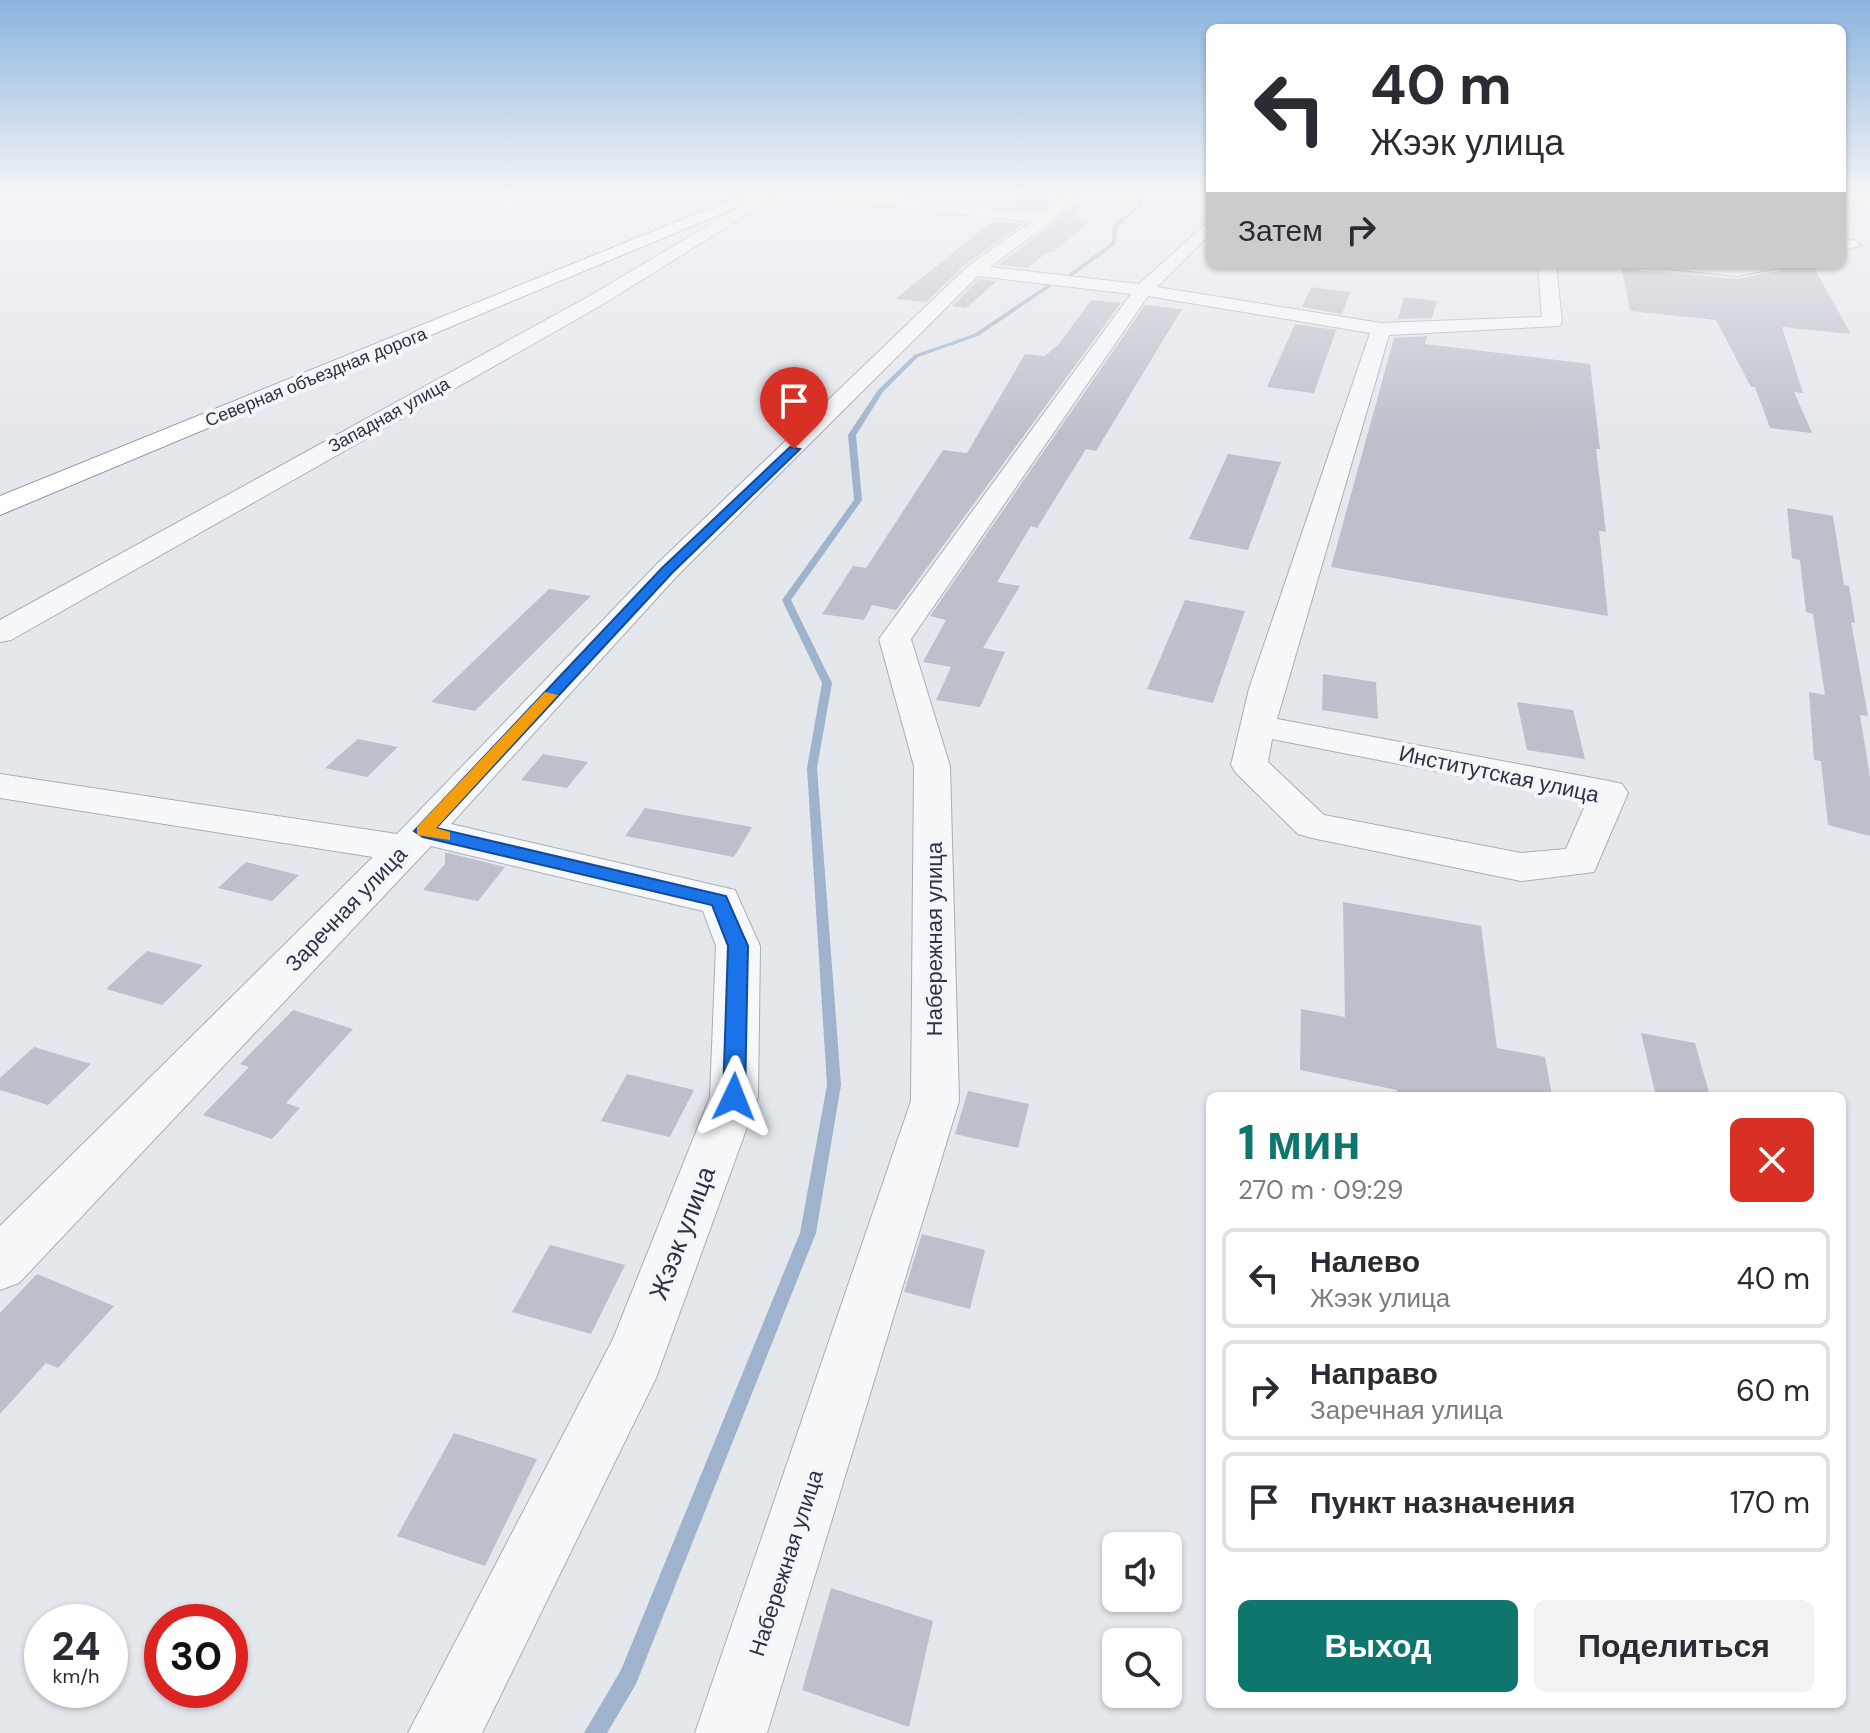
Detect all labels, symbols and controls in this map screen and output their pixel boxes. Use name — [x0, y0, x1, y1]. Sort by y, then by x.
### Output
text: 40 m — [1370, 48, 1512, 121]
icon: left — [1238, 56, 1342, 160]
text: Жээк улица — [1370, 119, 1564, 166]
icon: right — [1339, 208, 1383, 252]
text: Затем — [1238, 211, 1323, 250]
street label: Северная объездная дорога — [202, 321, 431, 433]
pin — [760, 367, 828, 449]
street label: Западная улица — [324, 371, 455, 458]
icon: arrive — [772, 379, 816, 423]
street label: Институтская улица — [1396, 739, 1603, 810]
street label: Заречная улица — [279, 840, 414, 978]
street label: Набережная улица — [920, 841, 949, 1036]
position arrow — [692, 1055, 776, 1139]
text: 1 мин — [1238, 1111, 1361, 1174]
button: close — [1730, 1118, 1814, 1202]
street label: Жээк улица — [641, 1161, 723, 1305]
text: 270 m · 09:29 — [1238, 1173, 1403, 1207]
text: Налево — [1310, 1242, 1420, 1281]
icon: left — [1242, 1256, 1286, 1300]
text: 40 m — [1737, 1259, 1810, 1298]
text: Жээк улица — [1310, 1281, 1450, 1315]
text: Направо — [1310, 1354, 1438, 1393]
icon: right — [1242, 1368, 1286, 1412]
text: 60 m — [1736, 1371, 1810, 1410]
text: Заречная улица — [1310, 1393, 1503, 1427]
street label: Набережная улица — [742, 1465, 830, 1660]
icon: arrive — [1242, 1480, 1286, 1524]
text: Пункт назначения — [1310, 1483, 1575, 1522]
text: 170 m — [1730, 1483, 1810, 1522]
map controls — [1102, 1532, 1182, 1708]
button: sound — [1102, 1532, 1182, 1612]
button: Выход — [1238, 1600, 1518, 1692]
button: Поделиться — [1534, 1600, 1814, 1692]
speed limit sign: 30 — [144, 1604, 248, 1708]
text: 24 — [52, 1620, 100, 1672]
button: search — [1102, 1628, 1182, 1708]
text: km/h — [52, 1663, 100, 1689]

